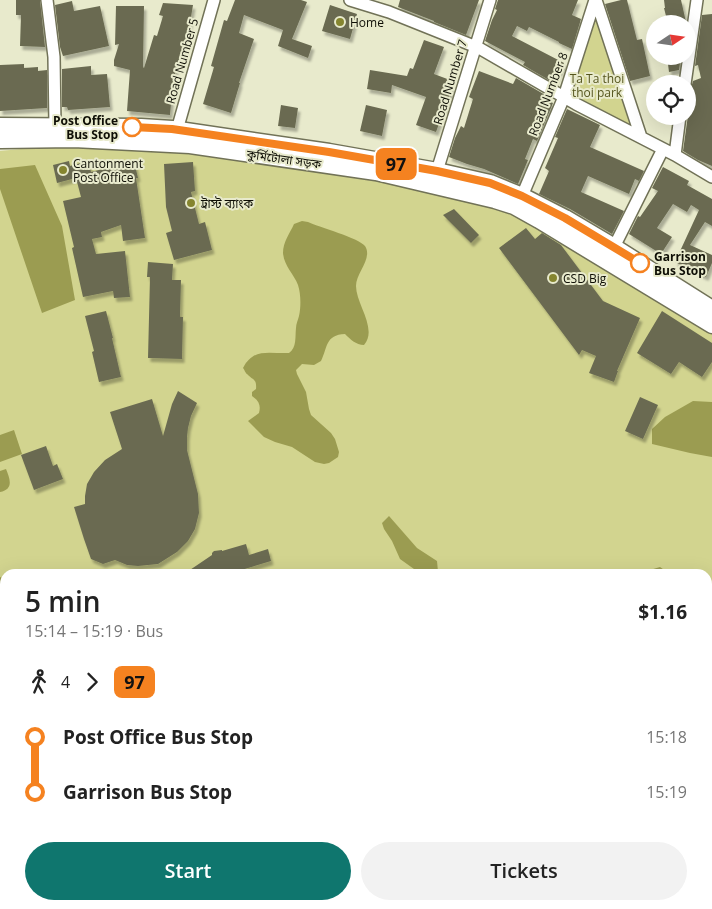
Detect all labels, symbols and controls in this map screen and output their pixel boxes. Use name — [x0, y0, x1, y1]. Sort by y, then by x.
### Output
place label: Home — [350, 14, 384, 31]
north arrow — [646, 15, 696, 65]
map controls — [646, 15, 696, 125]
street label: Road Number 5 — [162, 16, 202, 106]
marker: Home — [334, 16, 346, 28]
street label: Road Number 7 — [429, 37, 471, 127]
street label: Road Number 8 — [524, 50, 572, 138]
park label: Ta Ta thoi thoi park — [570, 70, 624, 101]
button: locate — [646, 75, 696, 125]
place label: Post Office Bus Stop — [53, 112, 118, 143]
marker: Post Office Bus Stop — [122, 117, 142, 137]
street label: কুর্মিটোলা সড়ক — [245, 145, 323, 173]
line badge: 97 — [374, 148, 418, 180]
text: 97 — [386, 152, 406, 176]
place label: Cantonment Post Office — [73, 155, 143, 186]
marker: Cantonment Post Office — [57, 164, 69, 176]
place label: ট্রাস্ট ব্যাংক — [200, 195, 254, 212]
marker: ট্রাস্ট ব্যাংক — [185, 197, 197, 209]
place label: Garrison Bus Stop — [654, 248, 706, 279]
marker: Garrison Bus Stop — [630, 253, 650, 273]
place label: CSD Big — [563, 270, 607, 287]
marker: CSD Big — [547, 272, 559, 284]
text: 5 min — [25, 582, 101, 620]
text: $1.16 — [638, 599, 687, 625]
text: 15:14 – 15:19 · Bus — [25, 620, 163, 642]
icon: walk — [25, 668, 53, 696]
icon: forward — [78, 668, 106, 696]
text: 97 — [124, 670, 145, 694]
text: 4 — [61, 671, 70, 693]
text: Post Office Bus Stop — [63, 724, 253, 750]
text: 15:18 — [646, 726, 687, 748]
text: Garrison Bus Stop — [63, 779, 232, 805]
text: 15:19 — [646, 781, 687, 803]
button: Start — [25, 842, 351, 900]
button: Tickets — [361, 842, 687, 900]

